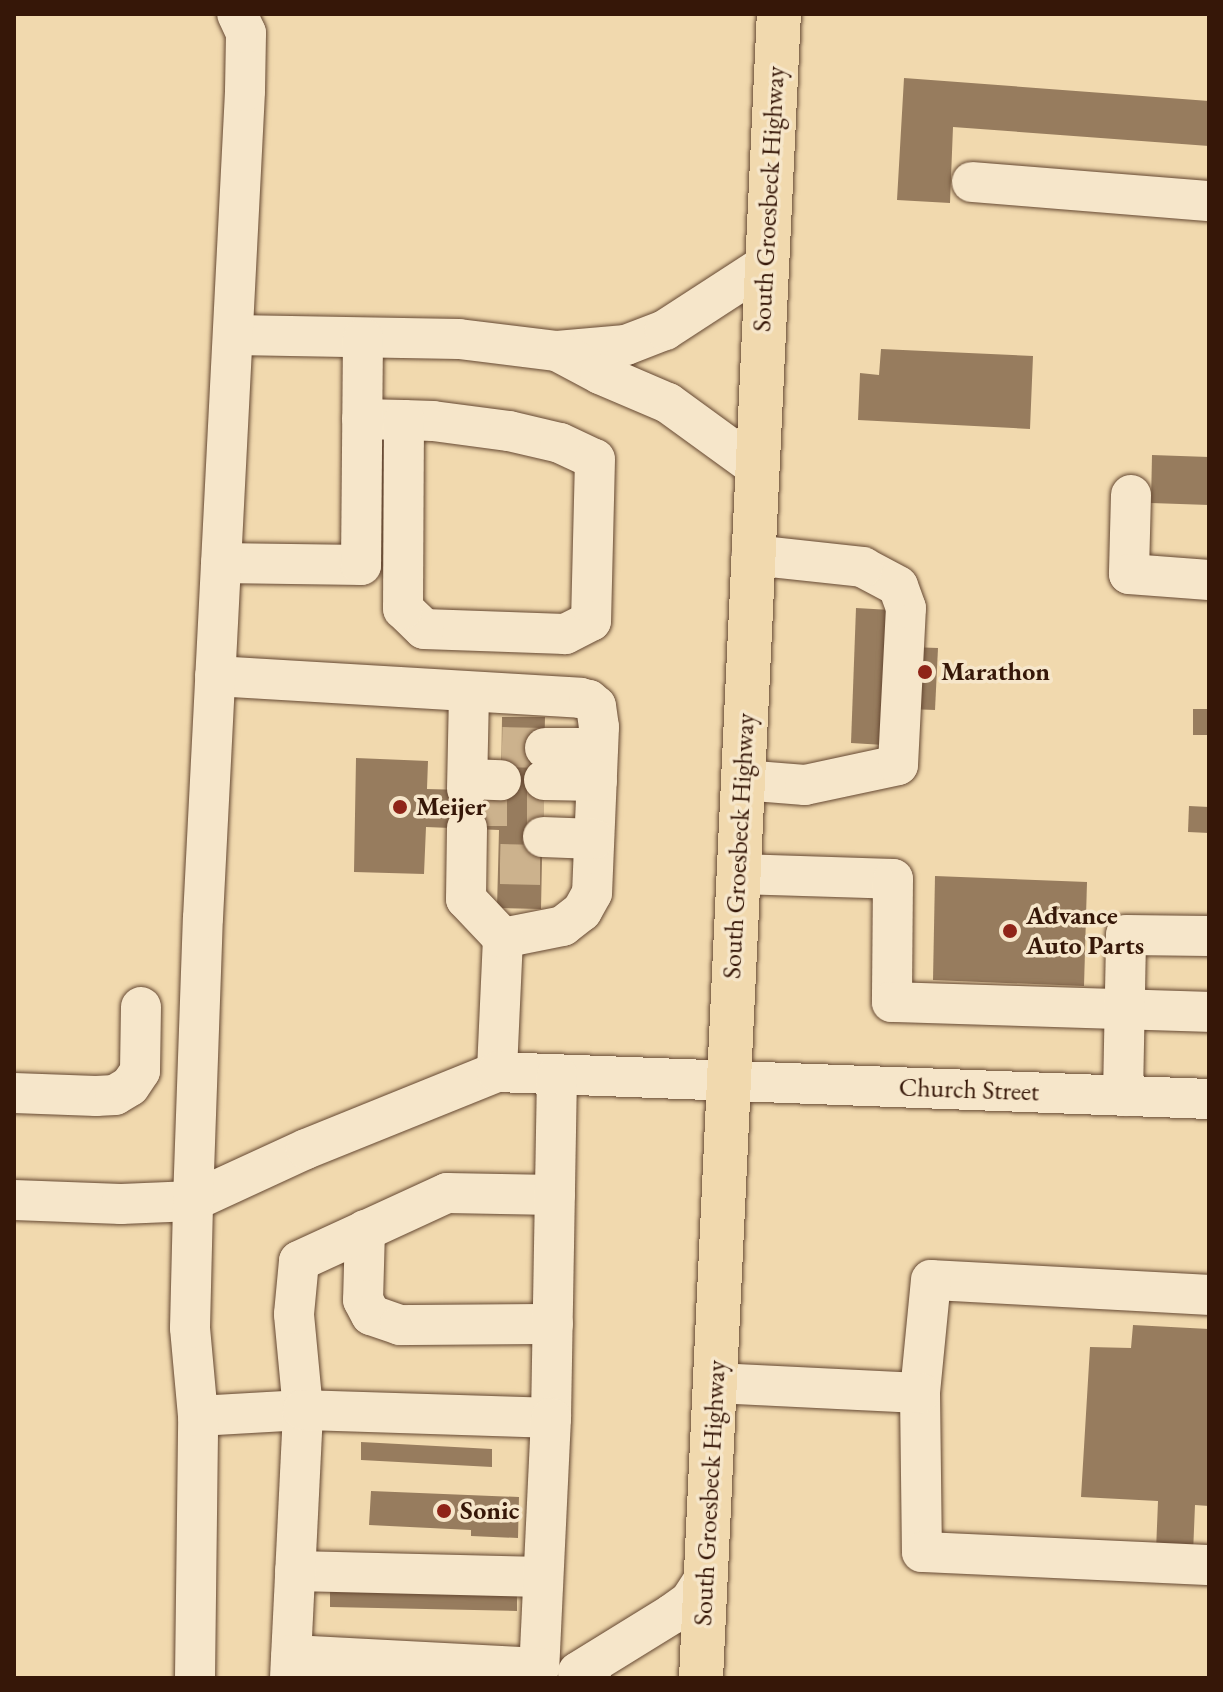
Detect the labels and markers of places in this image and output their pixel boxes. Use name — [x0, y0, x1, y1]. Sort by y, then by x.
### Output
place label: Marathon — [941, 656, 1050, 688]
marker: Marathon — [916, 663, 934, 681]
place label: Meijer — [416, 791, 486, 823]
marker: Meijer — [391, 798, 409, 816]
place label: Advance Auto Parts — [1026, 900, 1144, 962]
marker: Advance Auto Parts — [1001, 922, 1019, 940]
place label: Sonic — [460, 1495, 519, 1527]
marker: Sonic — [435, 1502, 453, 1520]

